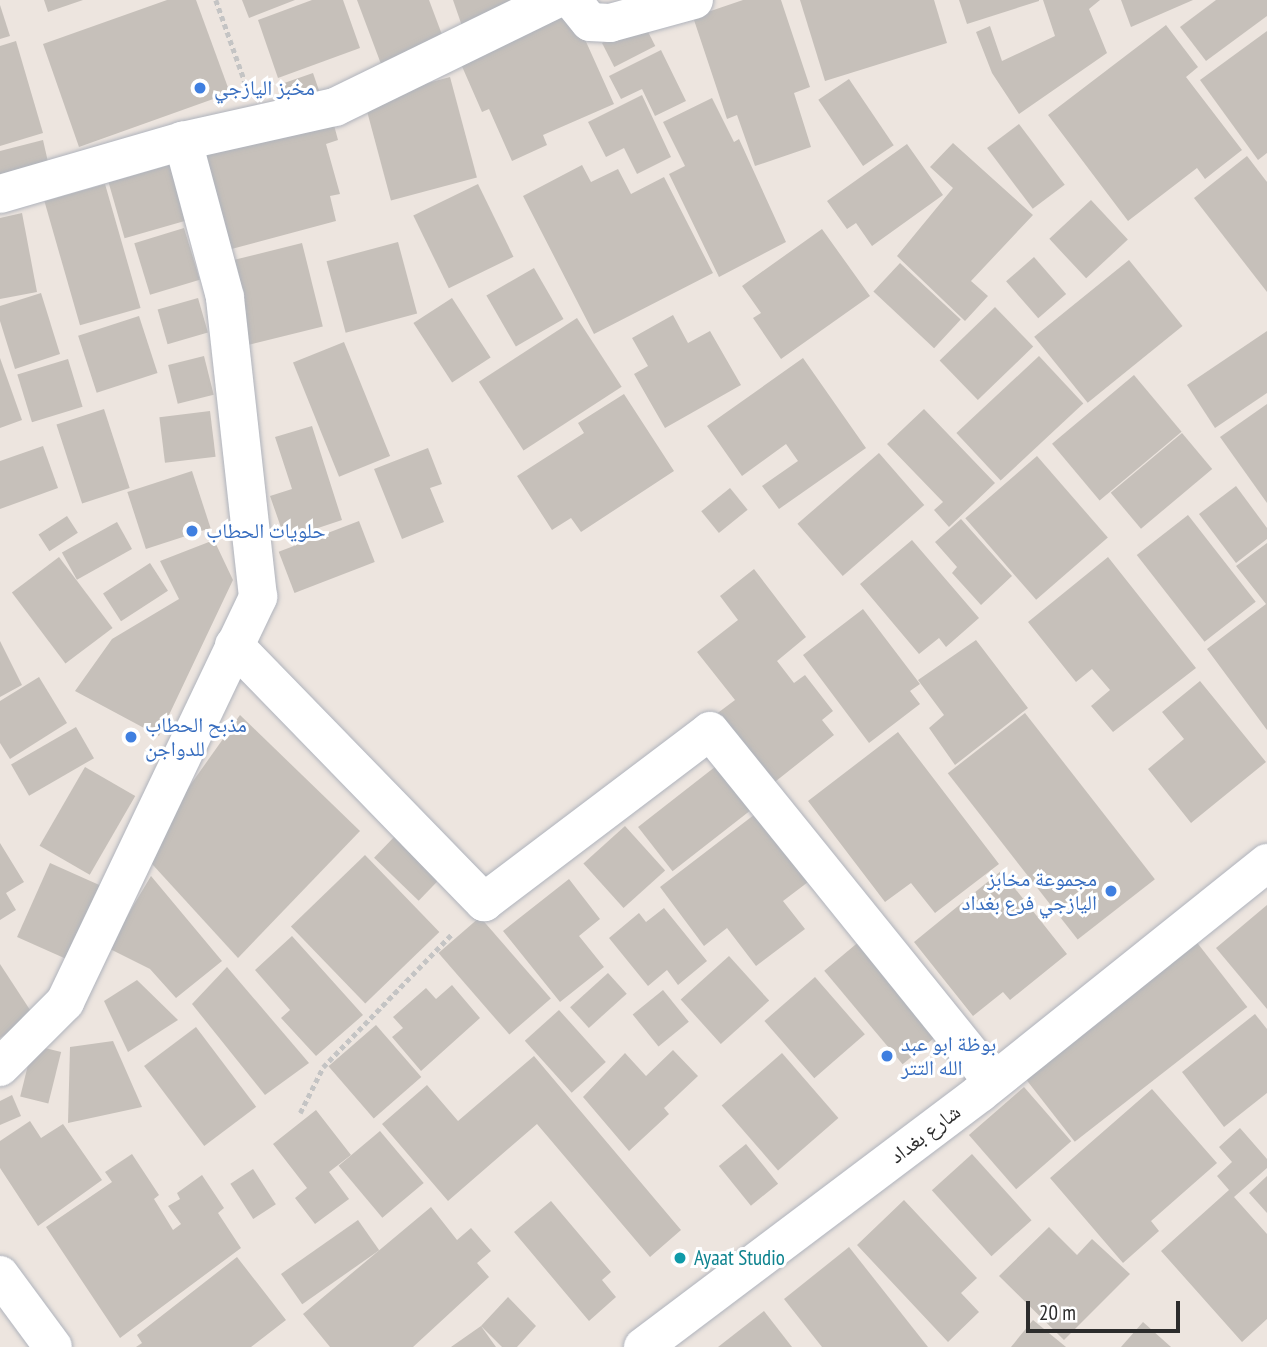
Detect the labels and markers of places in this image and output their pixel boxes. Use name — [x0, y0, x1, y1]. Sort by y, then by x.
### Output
place label: مخبز اليازجي — [214, 75, 315, 101]
marker: مخبز اليازجي — [192, 80, 208, 96]
place label: حلويات الحطاب — [206, 518, 326, 544]
marker: حلويات الحطاب — [184, 523, 200, 539]
place label: مذبح الحطاب للدواجن — [145, 712, 247, 762]
marker: مذبح الحطاب للدواجن — [123, 729, 139, 745]
place label: مجموعة مخابز اليازجي فرع بغداد — [962, 866, 1097, 916]
marker: مجموعة مخابز اليازجي فرع بغداد — [1103, 883, 1119, 899]
place label: بوظة ابو عبد الله التتر — [901, 1031, 996, 1081]
marker: بوظة ابو عبد الله التتر — [879, 1048, 895, 1064]
place label: Ayaat Studio — [694, 1245, 785, 1271]
marker: Ayaat Studio — [672, 1250, 688, 1266]

